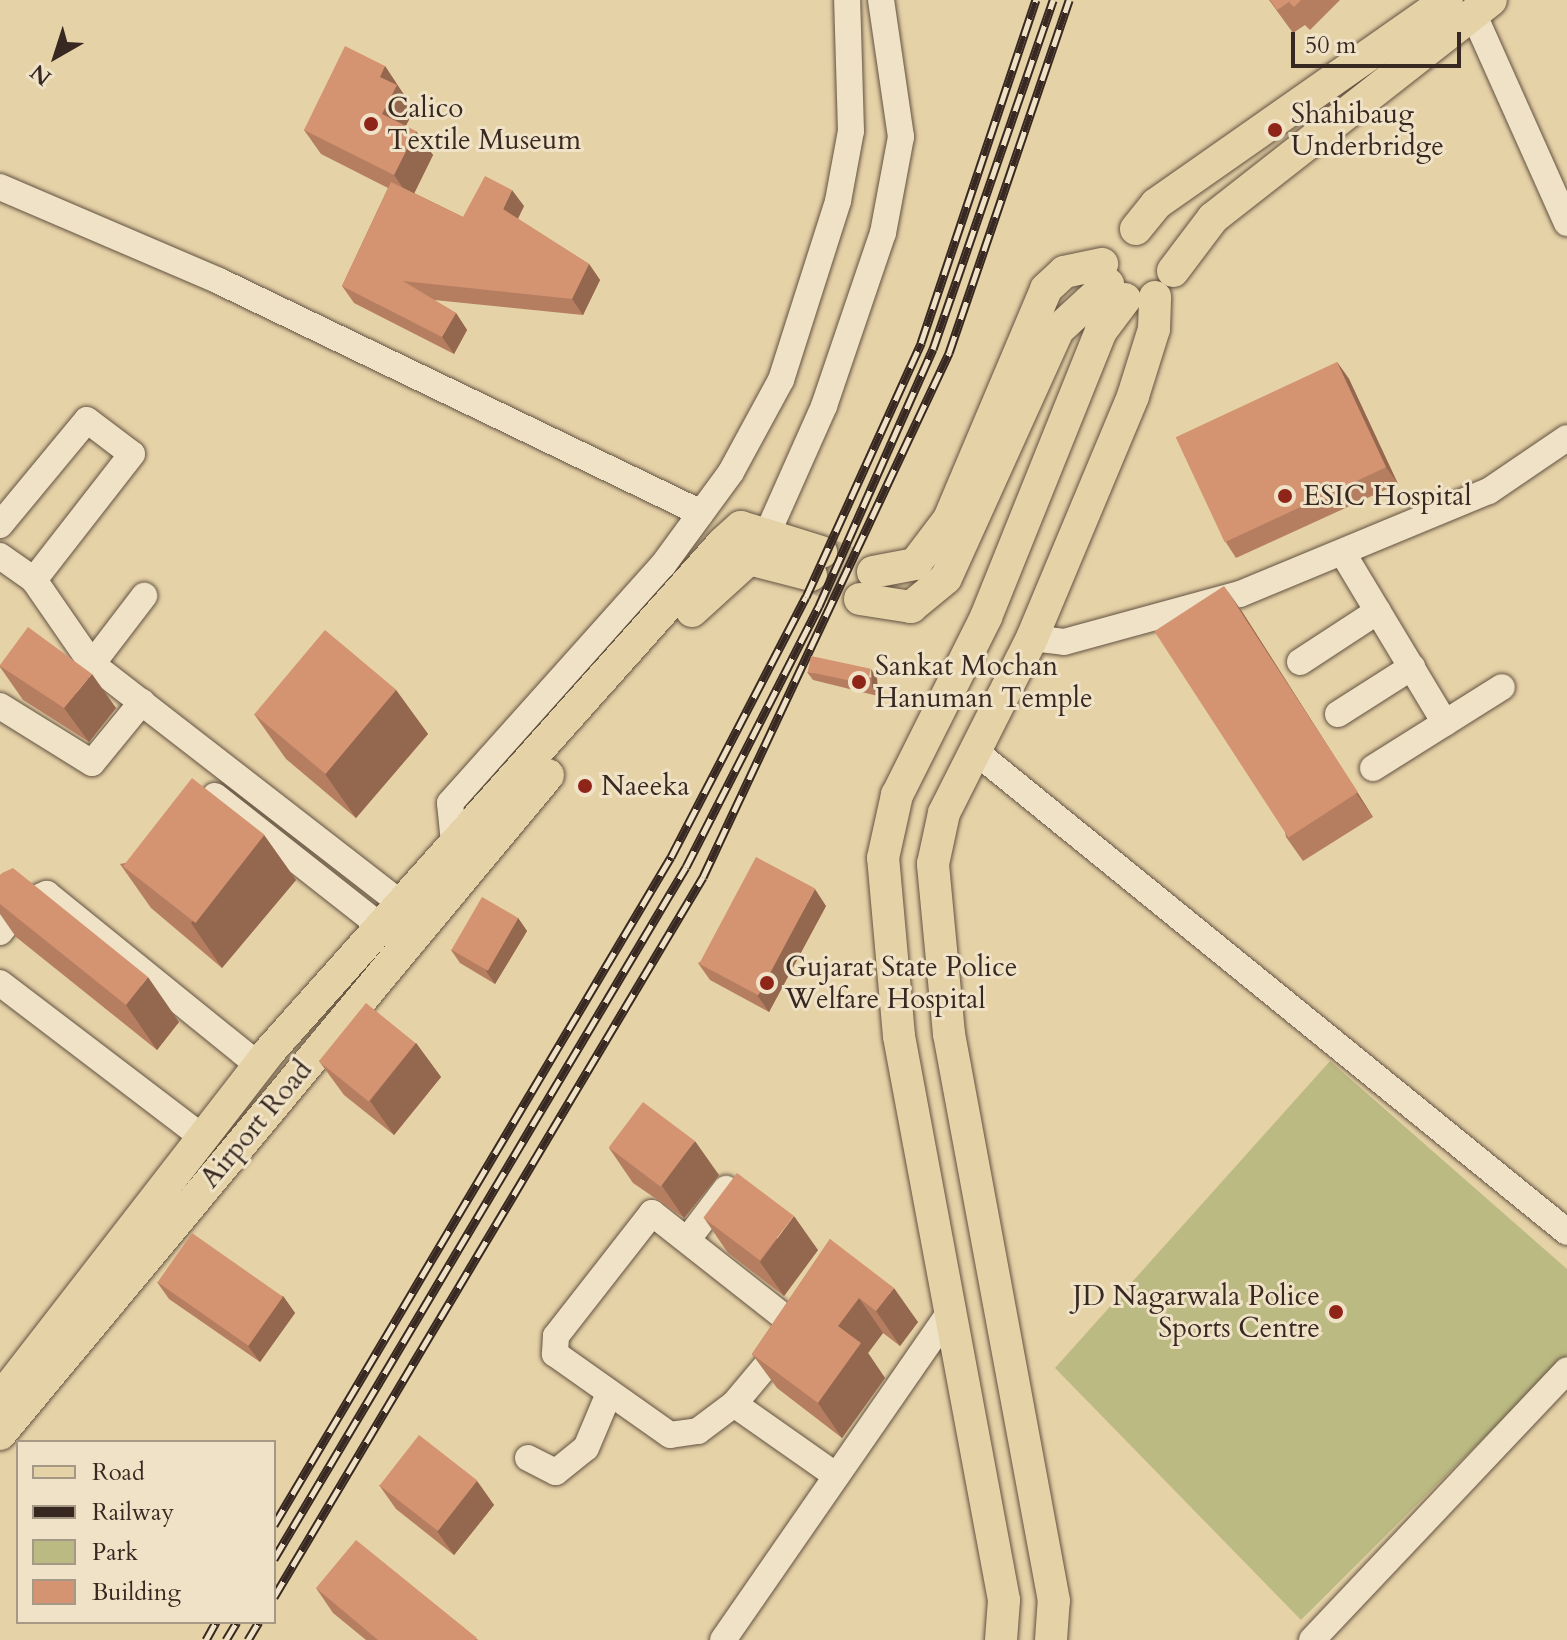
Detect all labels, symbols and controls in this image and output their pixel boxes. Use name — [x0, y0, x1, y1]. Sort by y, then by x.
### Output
north arrow — [16, 16, 96, 96]
scale bar — [1295, 16, 1465, 66]
text: 50 m — [1305, 29, 1356, 62]
text: N — [24, 57, 58, 92]
place label: Calico Textile Museum — [387, 91, 581, 157]
place label: Shahibaug Underbridge — [1291, 97, 1444, 163]
marker: Calico Textile Museum — [362, 115, 380, 133]
marker: Shahibaug Underbridge — [1266, 121, 1284, 139]
place label: ESIC Hospital — [1303, 479, 1472, 513]
marker: ESIC Hospital — [1274, 485, 1296, 507]
place label: Sankat Mochan Hanuman Temple — [875, 649, 1093, 715]
marker: Sankat Mochan Hanuman Temple — [850, 673, 868, 691]
place label: Naeeka — [601, 769, 689, 803]
marker: Naeeka — [576, 777, 594, 795]
place label: Gujarat State Police Welfare Hospital — [785, 950, 1017, 1016]
marker: Gujarat State Police Welfare Hospital — [756, 972, 778, 994]
street label: Airport Road — [193, 1053, 319, 1195]
place label: JD Nagarwala Police Sports Centre — [1073, 1279, 1320, 1345]
marker: JD Nagarwala Police Sports Centre — [1327, 1303, 1345, 1321]
legend — [16, 1440, 276, 1624]
text: Road — [92, 1456, 145, 1489]
text: Railway — [92, 1496, 174, 1529]
text: Park — [92, 1536, 138, 1569]
text: Building — [92, 1576, 181, 1609]

